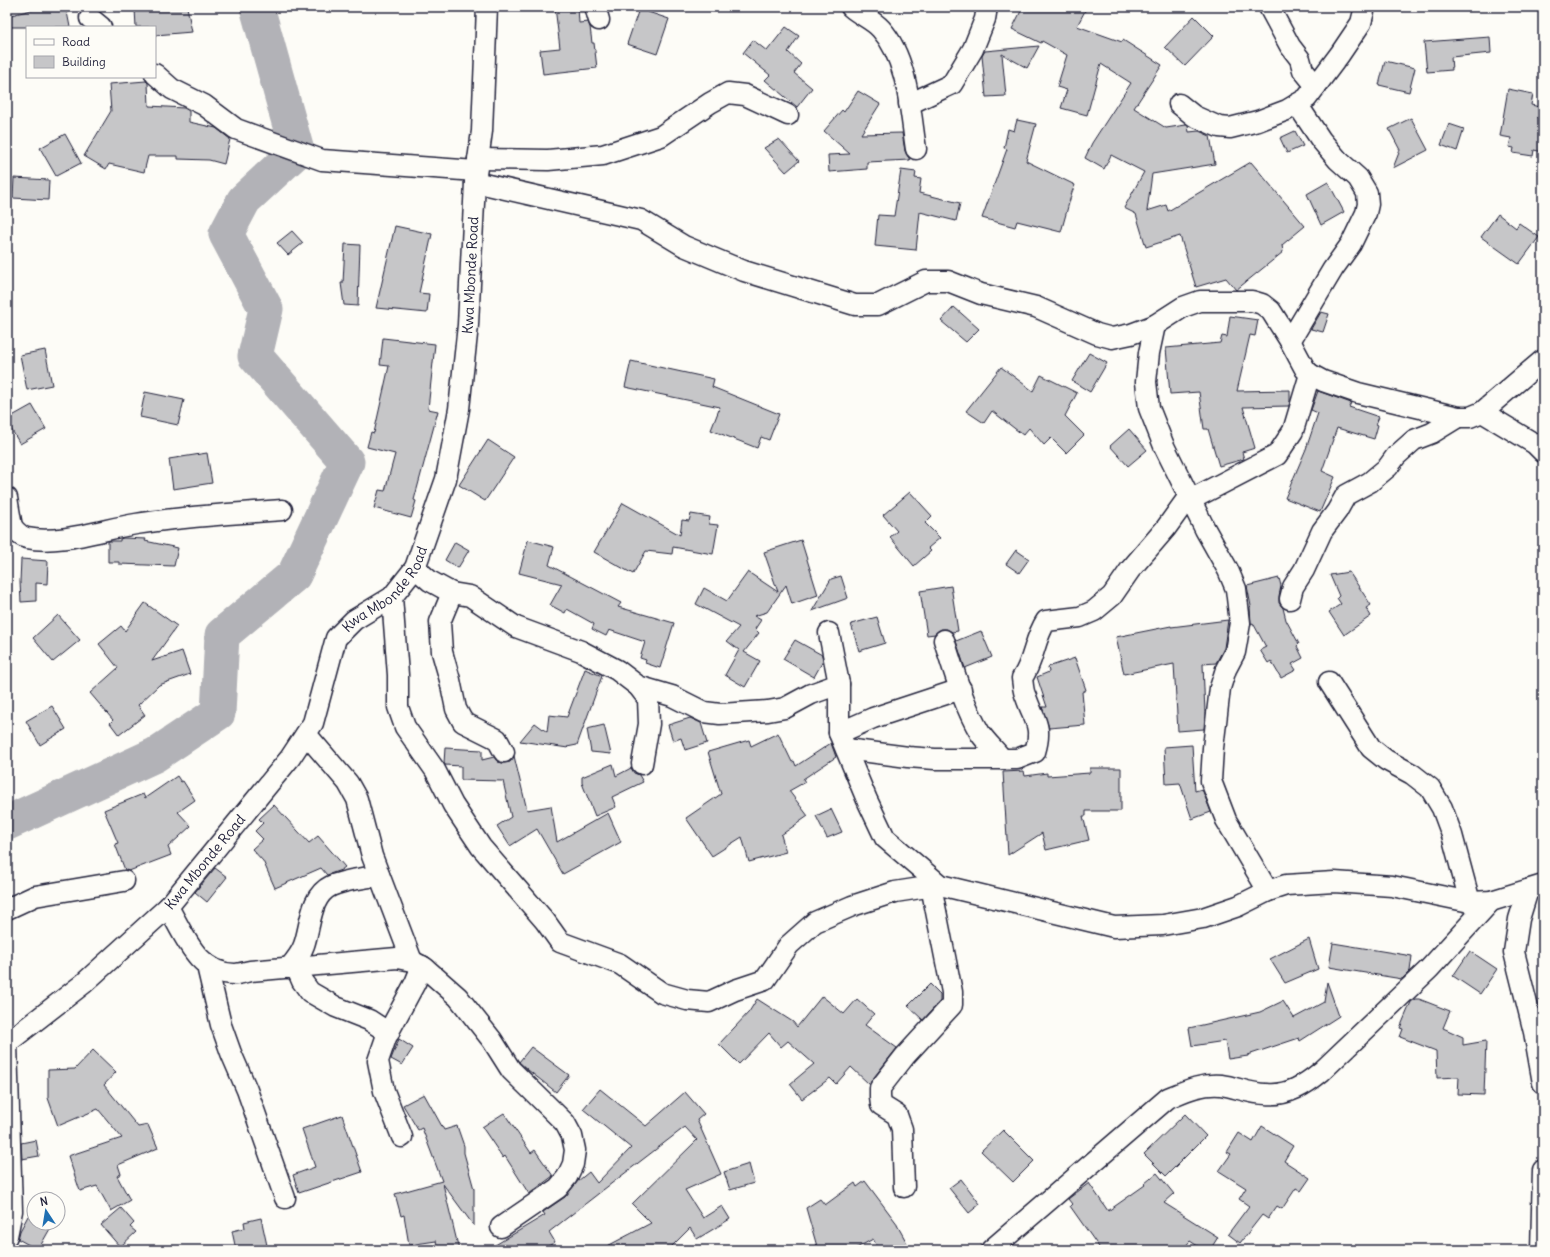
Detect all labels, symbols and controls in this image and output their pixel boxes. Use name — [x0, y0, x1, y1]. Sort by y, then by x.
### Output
legend — [26, 26, 156, 78]
text: Road — [62, 34, 90, 49]
text: Building — [62, 54, 106, 69]
street label: Kwa Mbonde Road — [458, 216, 482, 335]
street label: Kwa Mbonde Road — [338, 544, 431, 636]
street label: Kwa Mbonde Road — [161, 811, 249, 913]
north arrow — [26, 1191, 66, 1231]
text: N — [39, 1194, 49, 1209]

